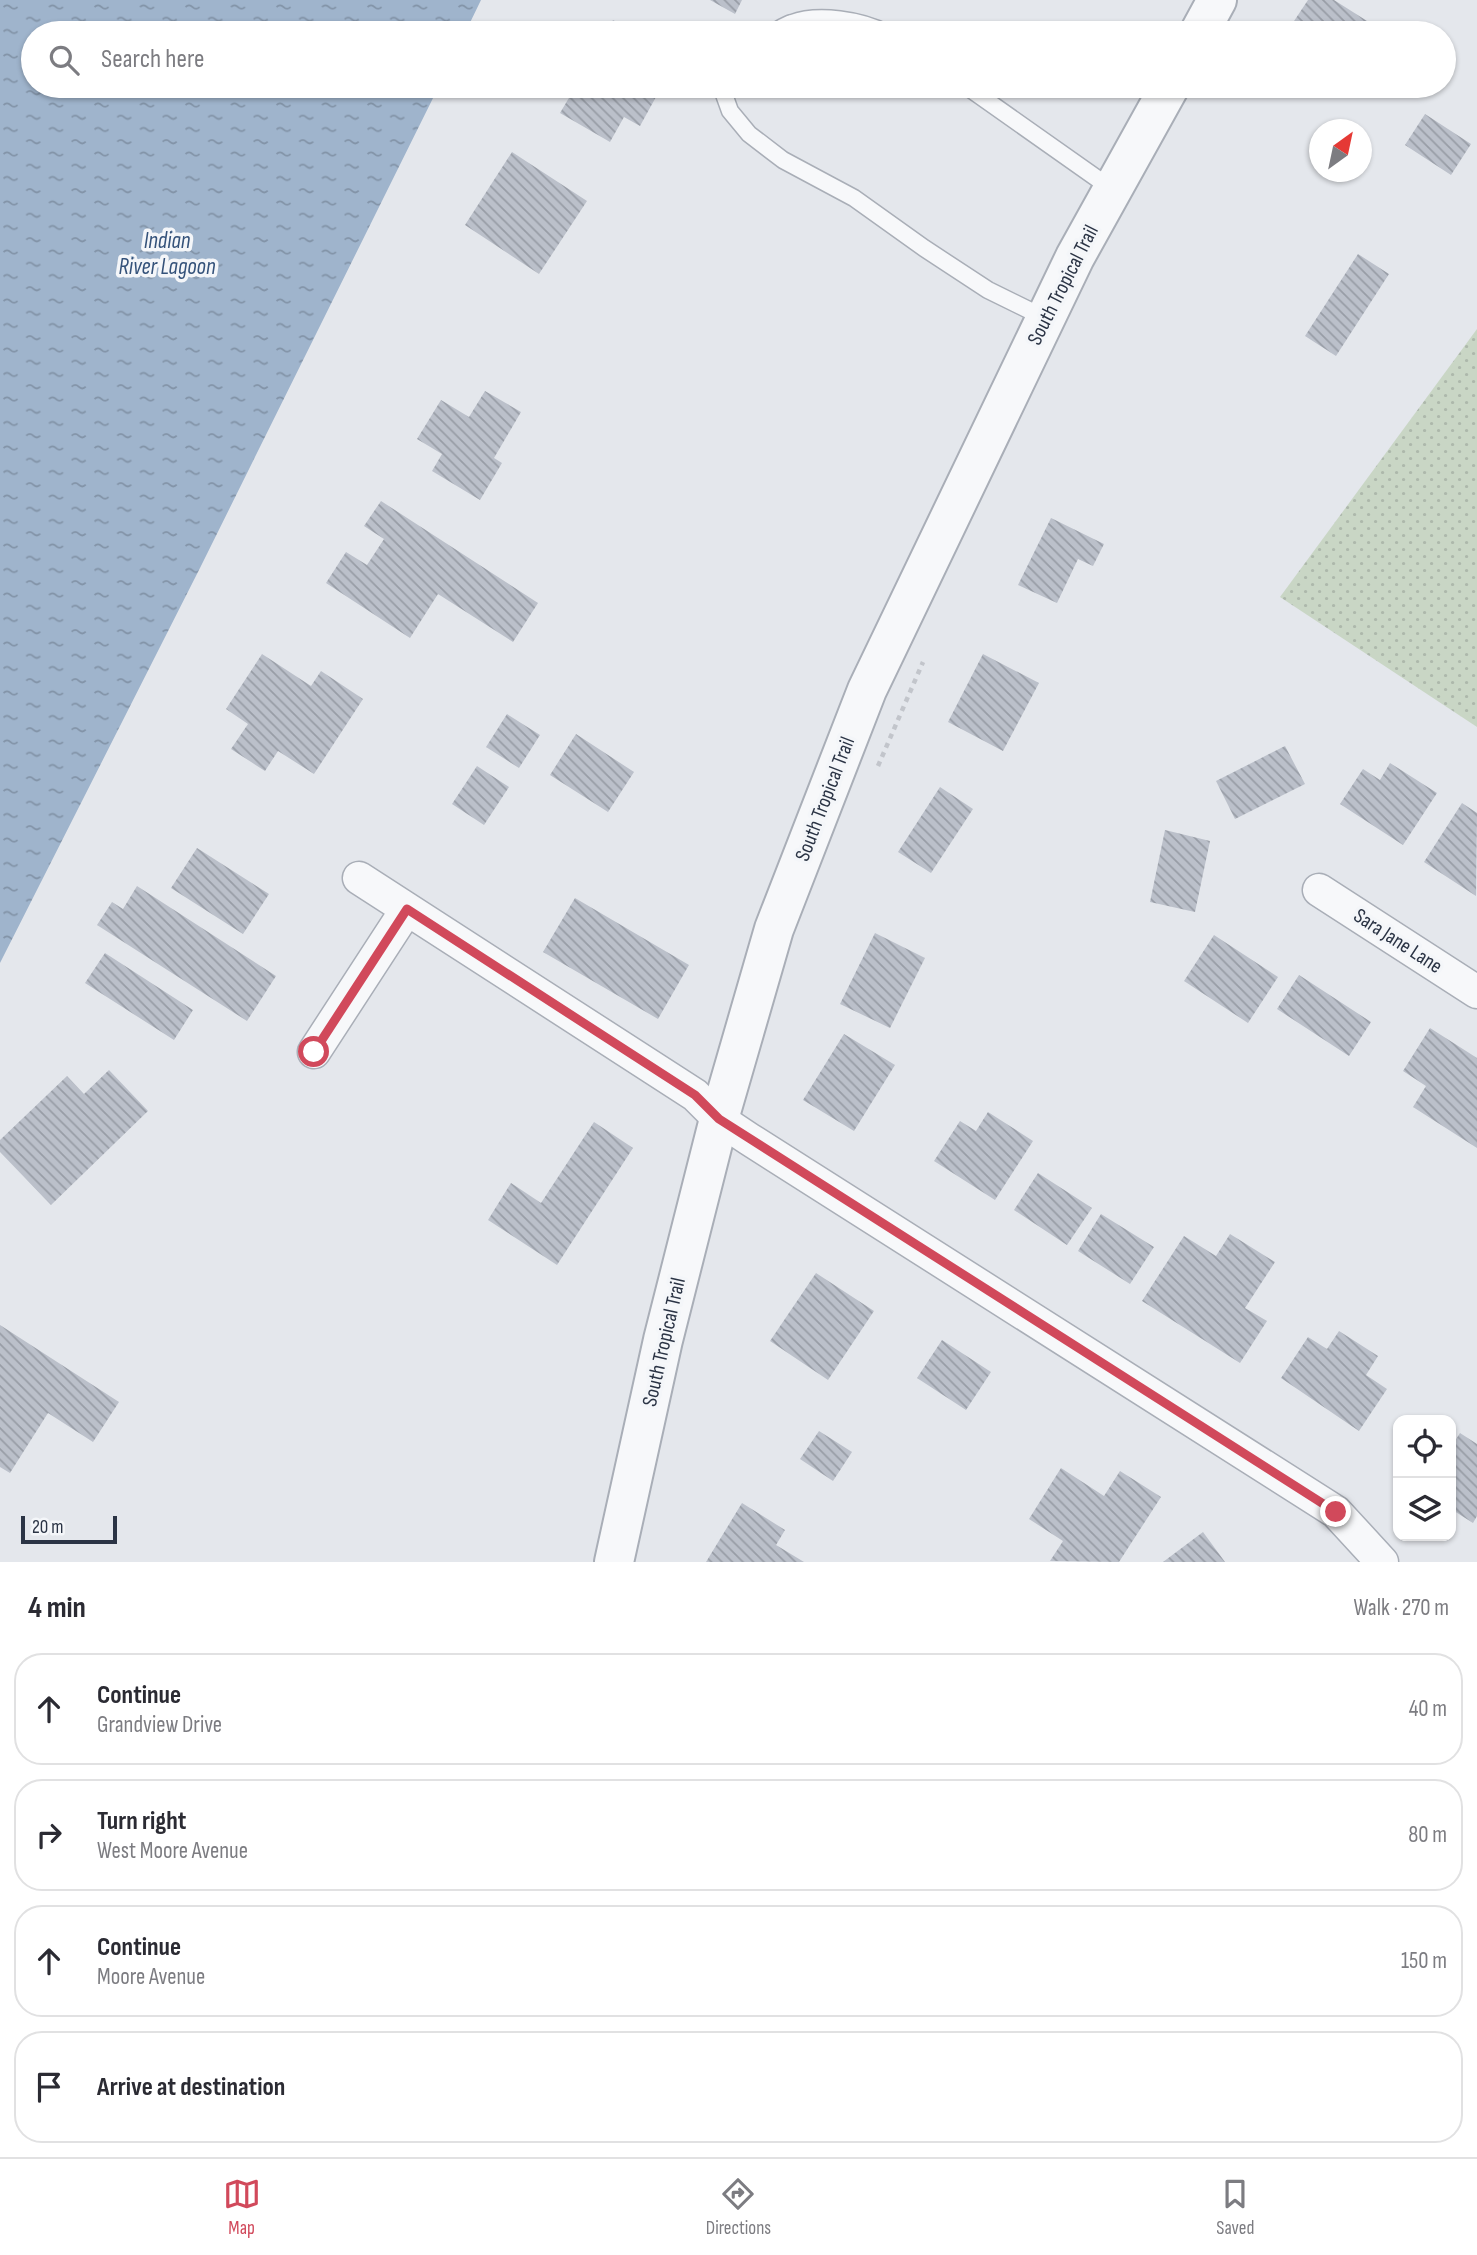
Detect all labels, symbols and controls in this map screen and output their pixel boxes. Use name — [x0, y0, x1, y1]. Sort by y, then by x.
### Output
search box — [21, 21, 1456, 98]
icon: search — [45, 41, 83, 79]
text: Search here — [101, 44, 204, 75]
north arrow — [1309, 119, 1372, 182]
street label: South Tropical Trail — [1022, 221, 1104, 349]
water label: Indian River Lagoon — [118, 227, 216, 281]
street label: South Tropical Trail — [790, 733, 860, 865]
street label: Sara Jane Lane — [1349, 903, 1447, 979]
route start — [298, 1036, 329, 1067]
street label: South Tropical Trail — [637, 1275, 691, 1409]
map controls — [1393, 1415, 1456, 1541]
button: locate — [1393, 1415, 1456, 1478]
button: layers — [1393, 1478, 1456, 1541]
route end — [1320, 1496, 1351, 1527]
scale bar — [21, 1513, 117, 1545]
text: 20 m — [32, 1516, 64, 1539]
text: 4 min — [28, 1590, 86, 1626]
text: Walk · 270 m — [1354, 1594, 1449, 1622]
text: Continue — [97, 1680, 181, 1711]
icon: ahead — [30, 1690, 68, 1728]
text: 40 m — [1409, 1695, 1447, 1723]
text: Grandview Drive — [97, 1711, 222, 1739]
text: Turn right — [97, 1806, 186, 1837]
icon: right — [30, 1816, 68, 1854]
text: 80 m — [1408, 1821, 1447, 1849]
text: West Moore Avenue — [97, 1837, 248, 1865]
text: Continue — [97, 1932, 181, 1963]
icon: ahead — [30, 1942, 68, 1980]
text: 150 m — [1401, 1947, 1447, 1975]
text: Moore Avenue — [97, 1963, 205, 1991]
icon: arrive — [30, 2068, 68, 2106]
text: Arrive at destination — [97, 2072, 285, 2103]
tab: Map — [223, 2175, 261, 2240]
tab: Directions — [706, 2175, 771, 2240]
tab: Saved — [1216, 2175, 1254, 2240]

